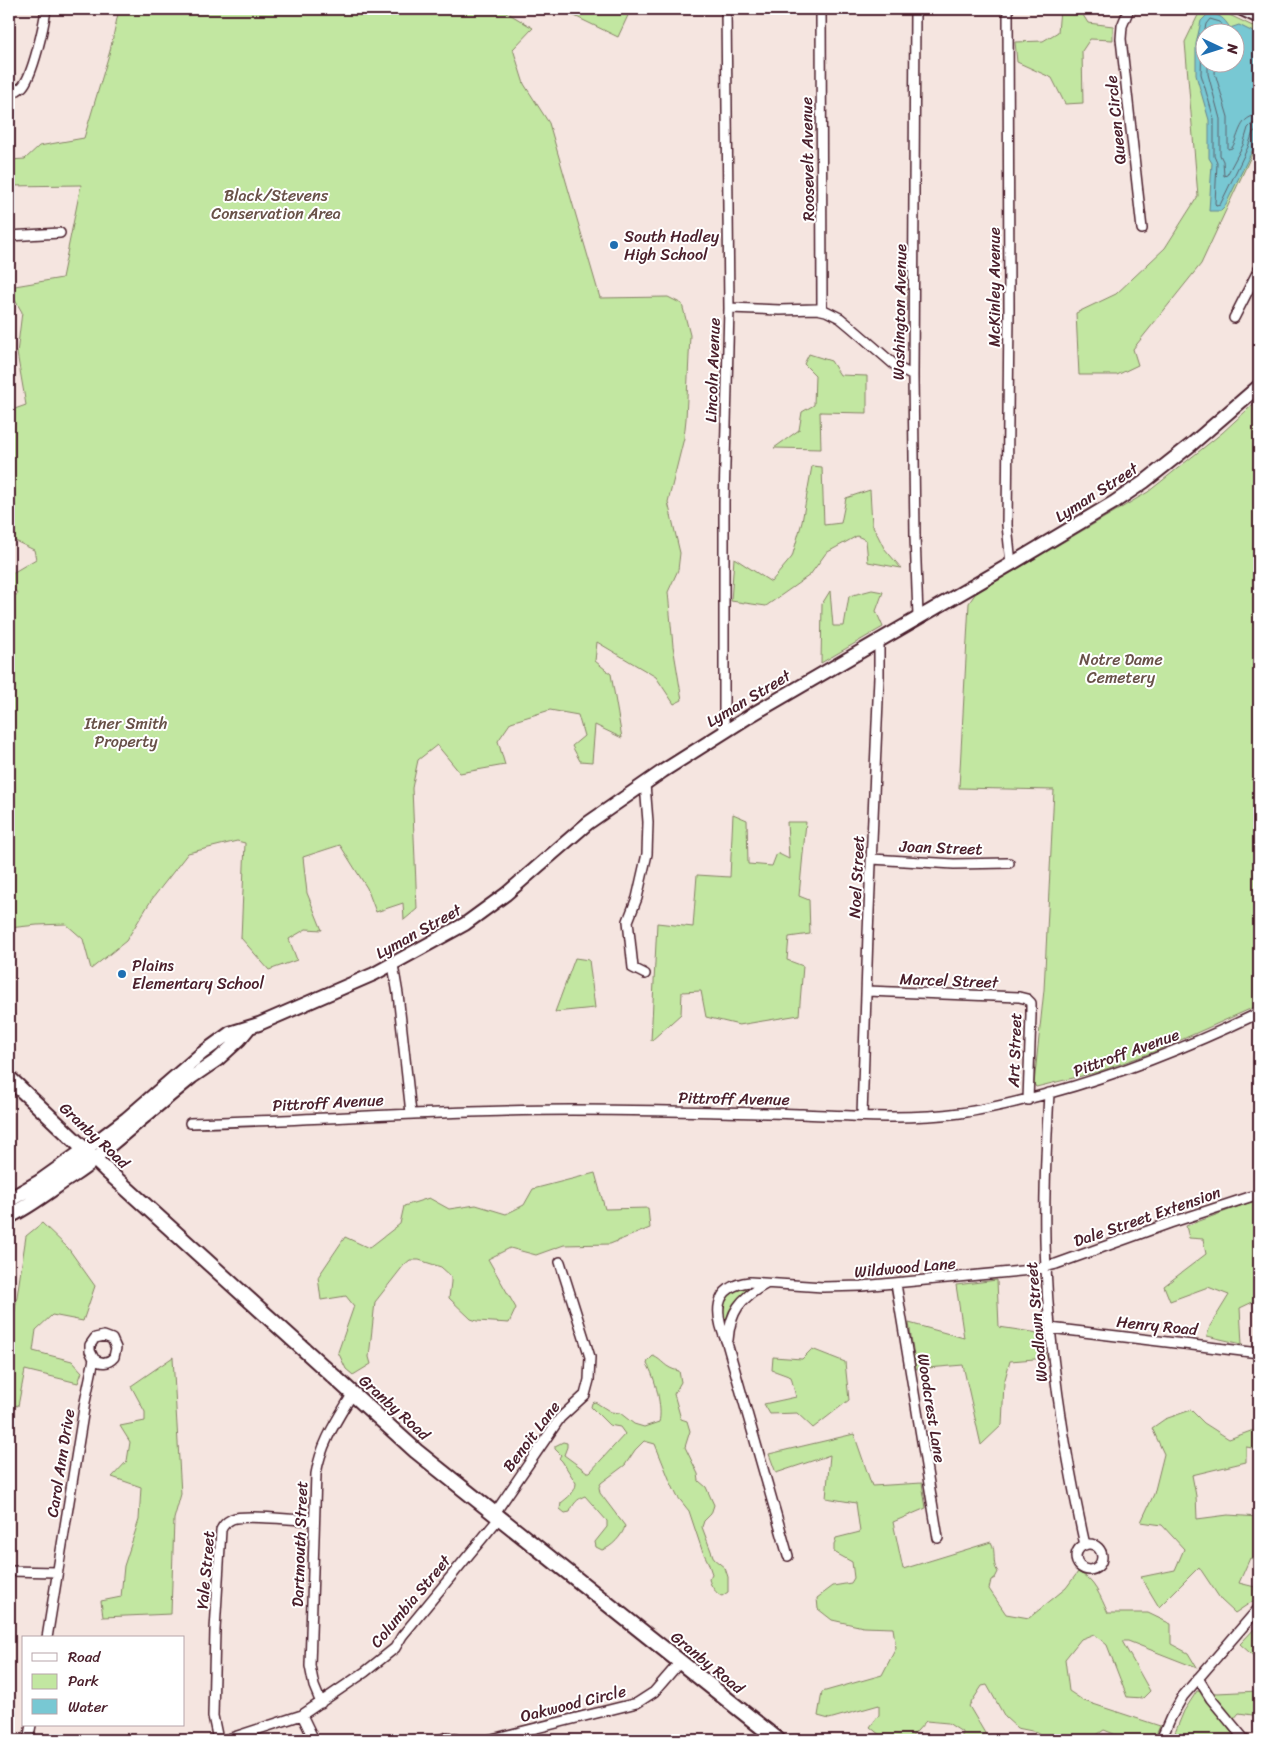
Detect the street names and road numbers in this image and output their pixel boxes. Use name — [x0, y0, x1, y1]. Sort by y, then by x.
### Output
street label: Queen Circle — [1096, 74, 1135, 166]
street label: Roosevelt Avenue — [792, 97, 823, 221]
street label: McKinley Avenue — [980, 227, 1009, 347]
street label: Washington Avenue — [884, 243, 915, 380]
street label: Lincoln Avenue — [696, 317, 729, 423]
street label: Lyman Street — [1049, 454, 1144, 530]
street label: Lyman Street — [700, 661, 797, 735]
street label: Joan Street — [898, 832, 983, 863]
street label: Noel Street — [840, 835, 873, 919]
street label: Lyman Street — [370, 895, 467, 967]
street label: Marcel Street — [899, 964, 999, 997]
street label: Art Street — [999, 1012, 1030, 1089]
street label: Pittroff Avenue — [1069, 1020, 1184, 1085]
street label: Pittroff Avenue — [678, 1083, 790, 1114]
street label: Pittroff Avenue — [272, 1085, 384, 1120]
street label: Granby Road — [52, 1095, 138, 1177]
street label: Dale Street Extension — [1070, 1178, 1225, 1255]
street label: Wildwood Lane — [853, 1249, 957, 1286]
street label: Woodlawn Street — [1017, 1261, 1056, 1383]
street label: Henry Road — [1115, 1307, 1200, 1344]
street label: Woodcrest Lane — [909, 1351, 954, 1465]
street label: Granby Road — [352, 1367, 438, 1449]
street label: Benoit Lane — [495, 1394, 568, 1478]
street label: Carol Ann Drive — [38, 1407, 83, 1519]
street label: Dartmouth Street — [283, 1480, 316, 1608]
street label: Yale Street — [188, 1530, 223, 1610]
street label: Columbia Street — [362, 1548, 459, 1655]
street label: Granby Road — [664, 1623, 752, 1702]
street label: Oakwood Circle — [517, 1676, 629, 1731]

